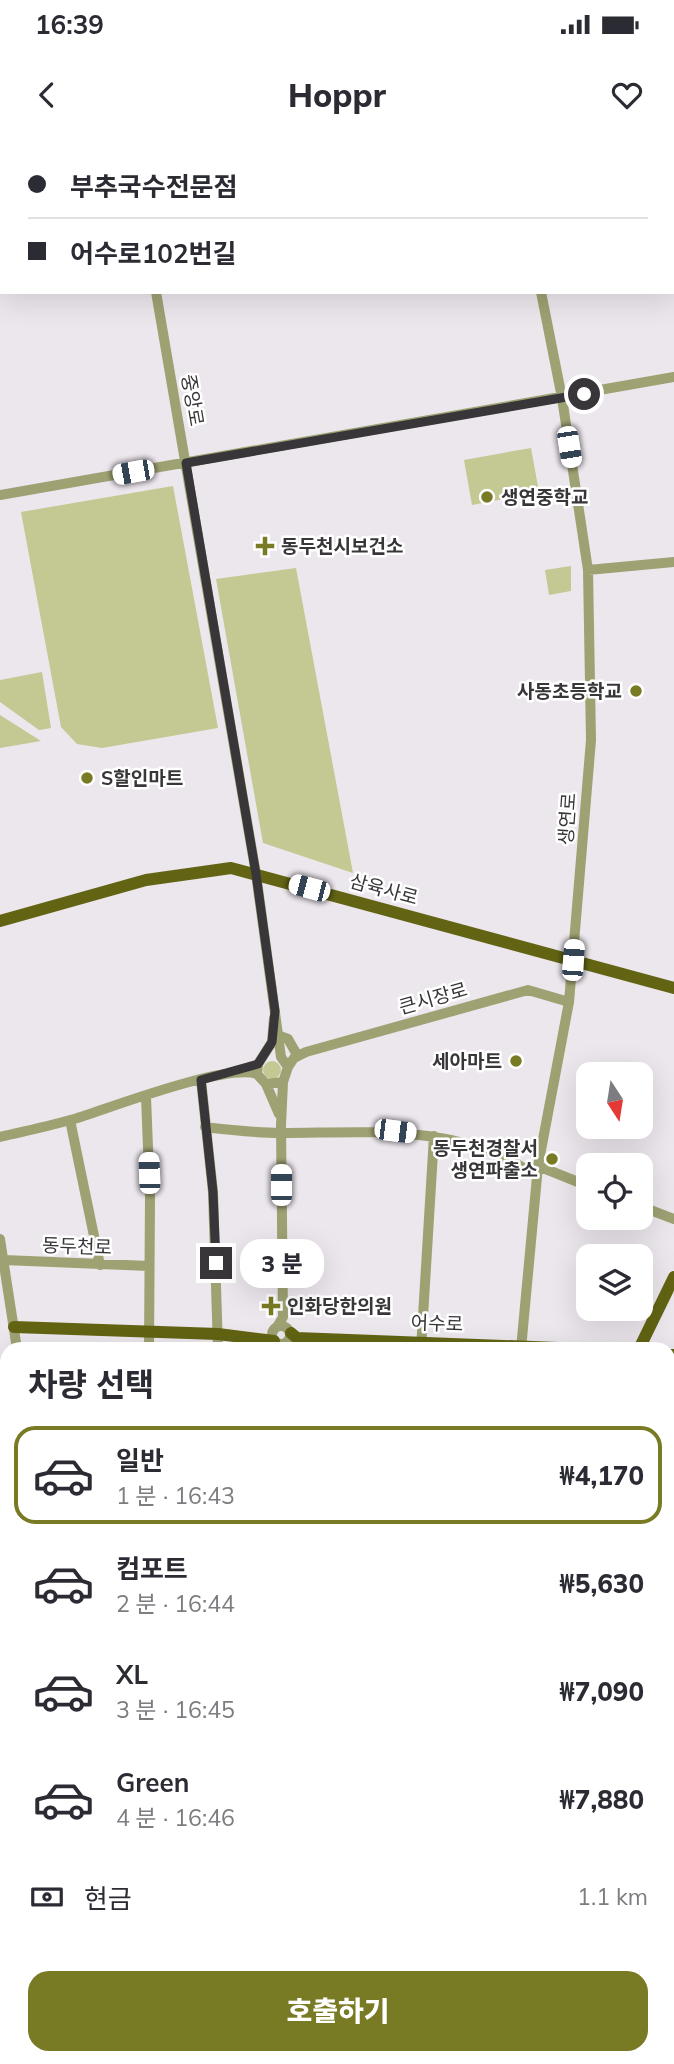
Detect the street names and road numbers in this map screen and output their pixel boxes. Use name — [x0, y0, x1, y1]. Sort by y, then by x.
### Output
street label: 중앙로 — [177, 372, 209, 428]
street label: 생연로 — [553, 792, 581, 846]
street label: 삼육사로 — [347, 868, 421, 910]
street label: 큰시장로 — [396, 977, 470, 1019]
street label: 동두천로 — [42, 1233, 112, 1259]
street label: 어수로 — [410, 1310, 464, 1336]

